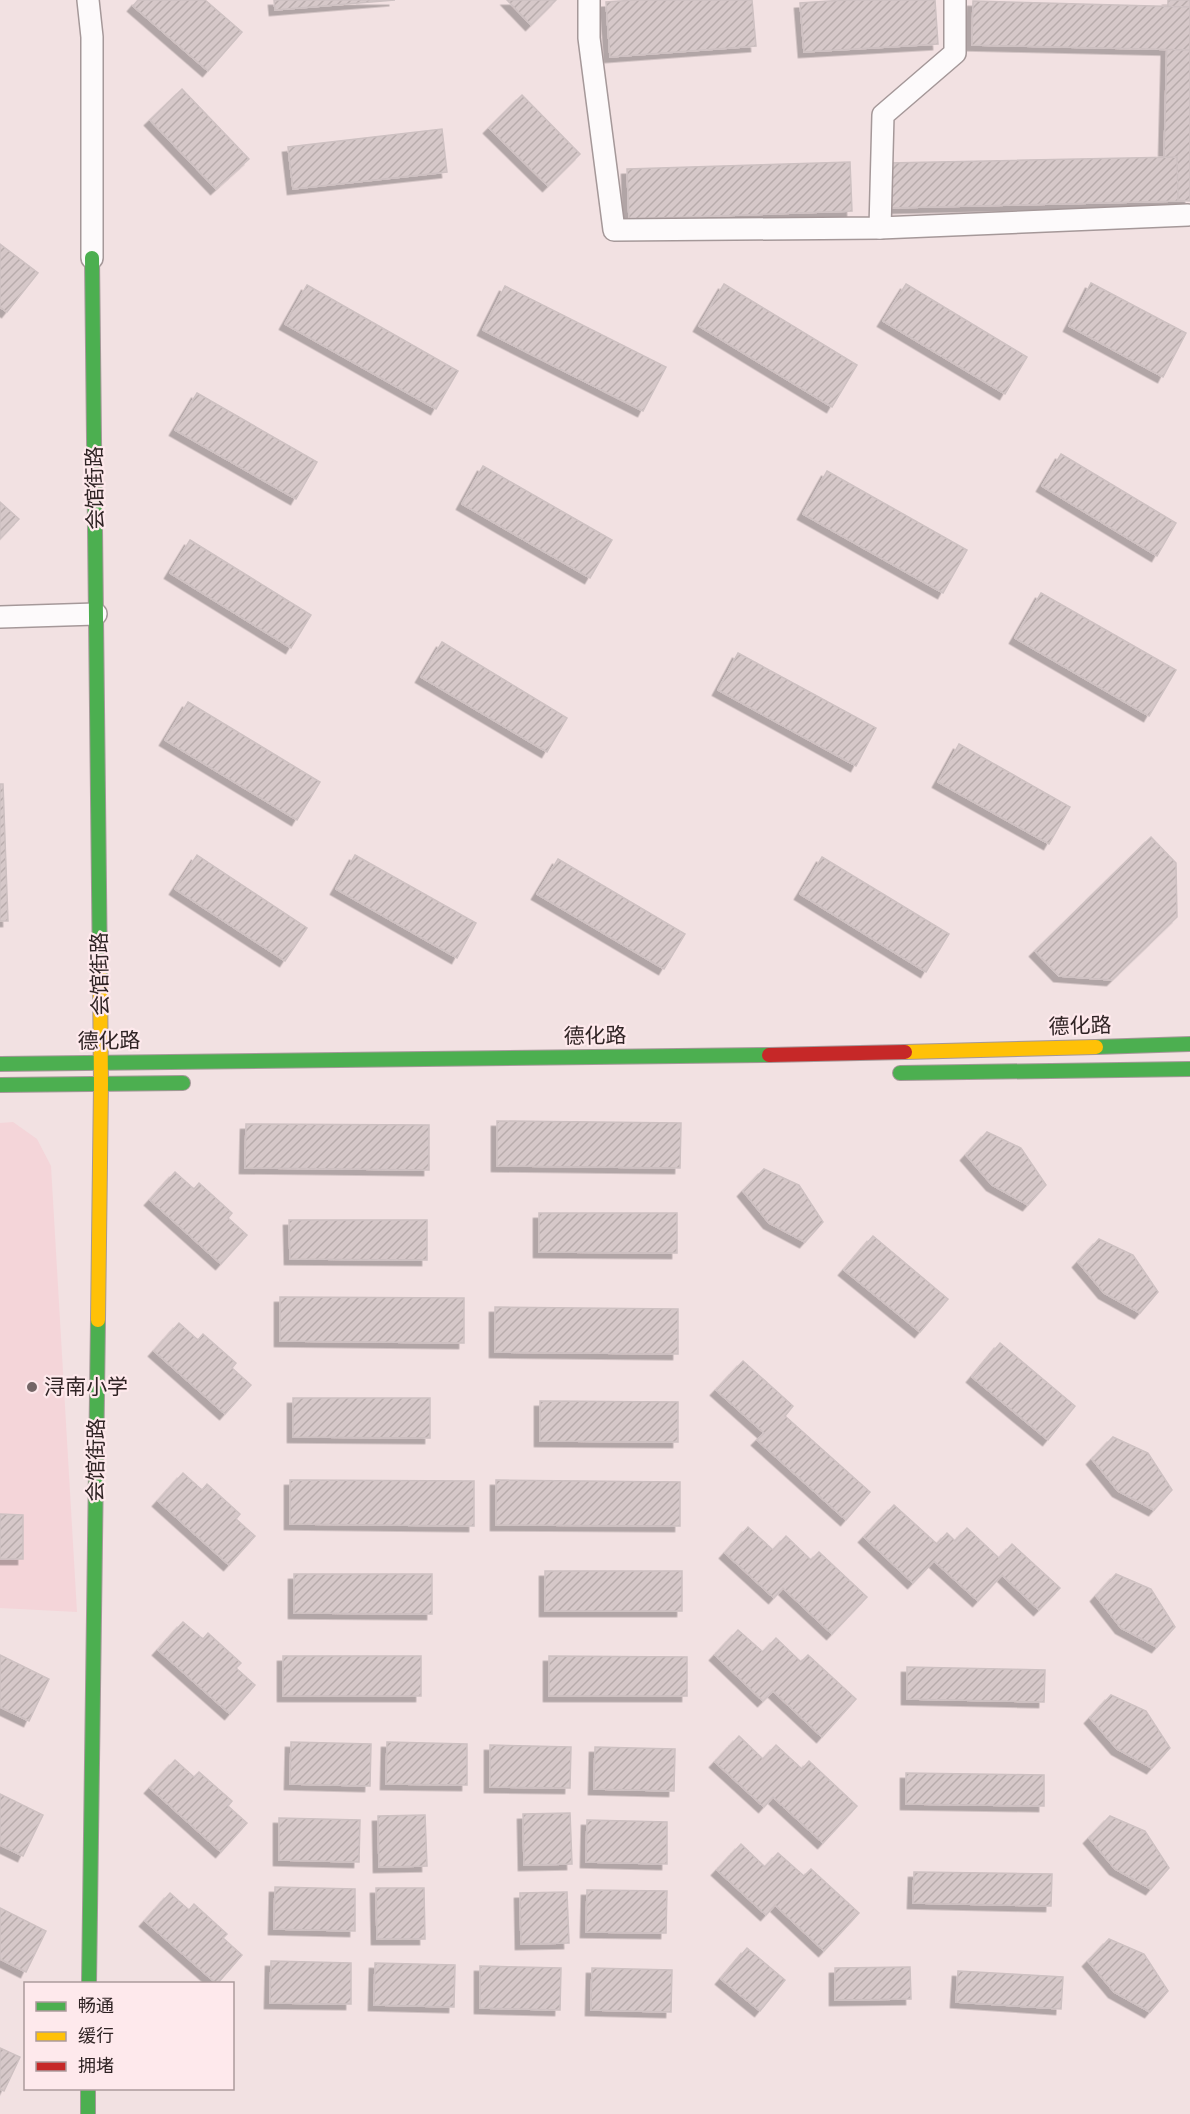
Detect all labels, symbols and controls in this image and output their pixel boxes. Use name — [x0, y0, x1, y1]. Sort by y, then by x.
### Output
street label: 会馆街路 — [79, 446, 111, 530]
street label: 会馆街路 — [84, 932, 116, 1016]
street label: 德化路 — [1048, 1010, 1112, 1042]
street label: 德化路 — [563, 1020, 627, 1052]
street label: 德化路 — [77, 1025, 141, 1057]
place label: 浔南小学 — [44, 1372, 128, 1402]
marker: 浔南小学 — [25, 1380, 39, 1394]
street label: 会馆街路 — [80, 1418, 112, 1502]
legend — [24, 1982, 234, 2090]
text: 畅通 — [78, 1993, 114, 2019]
text: 缓行 — [78, 2023, 114, 2049]
text: 拥堵 — [78, 2053, 114, 2079]

